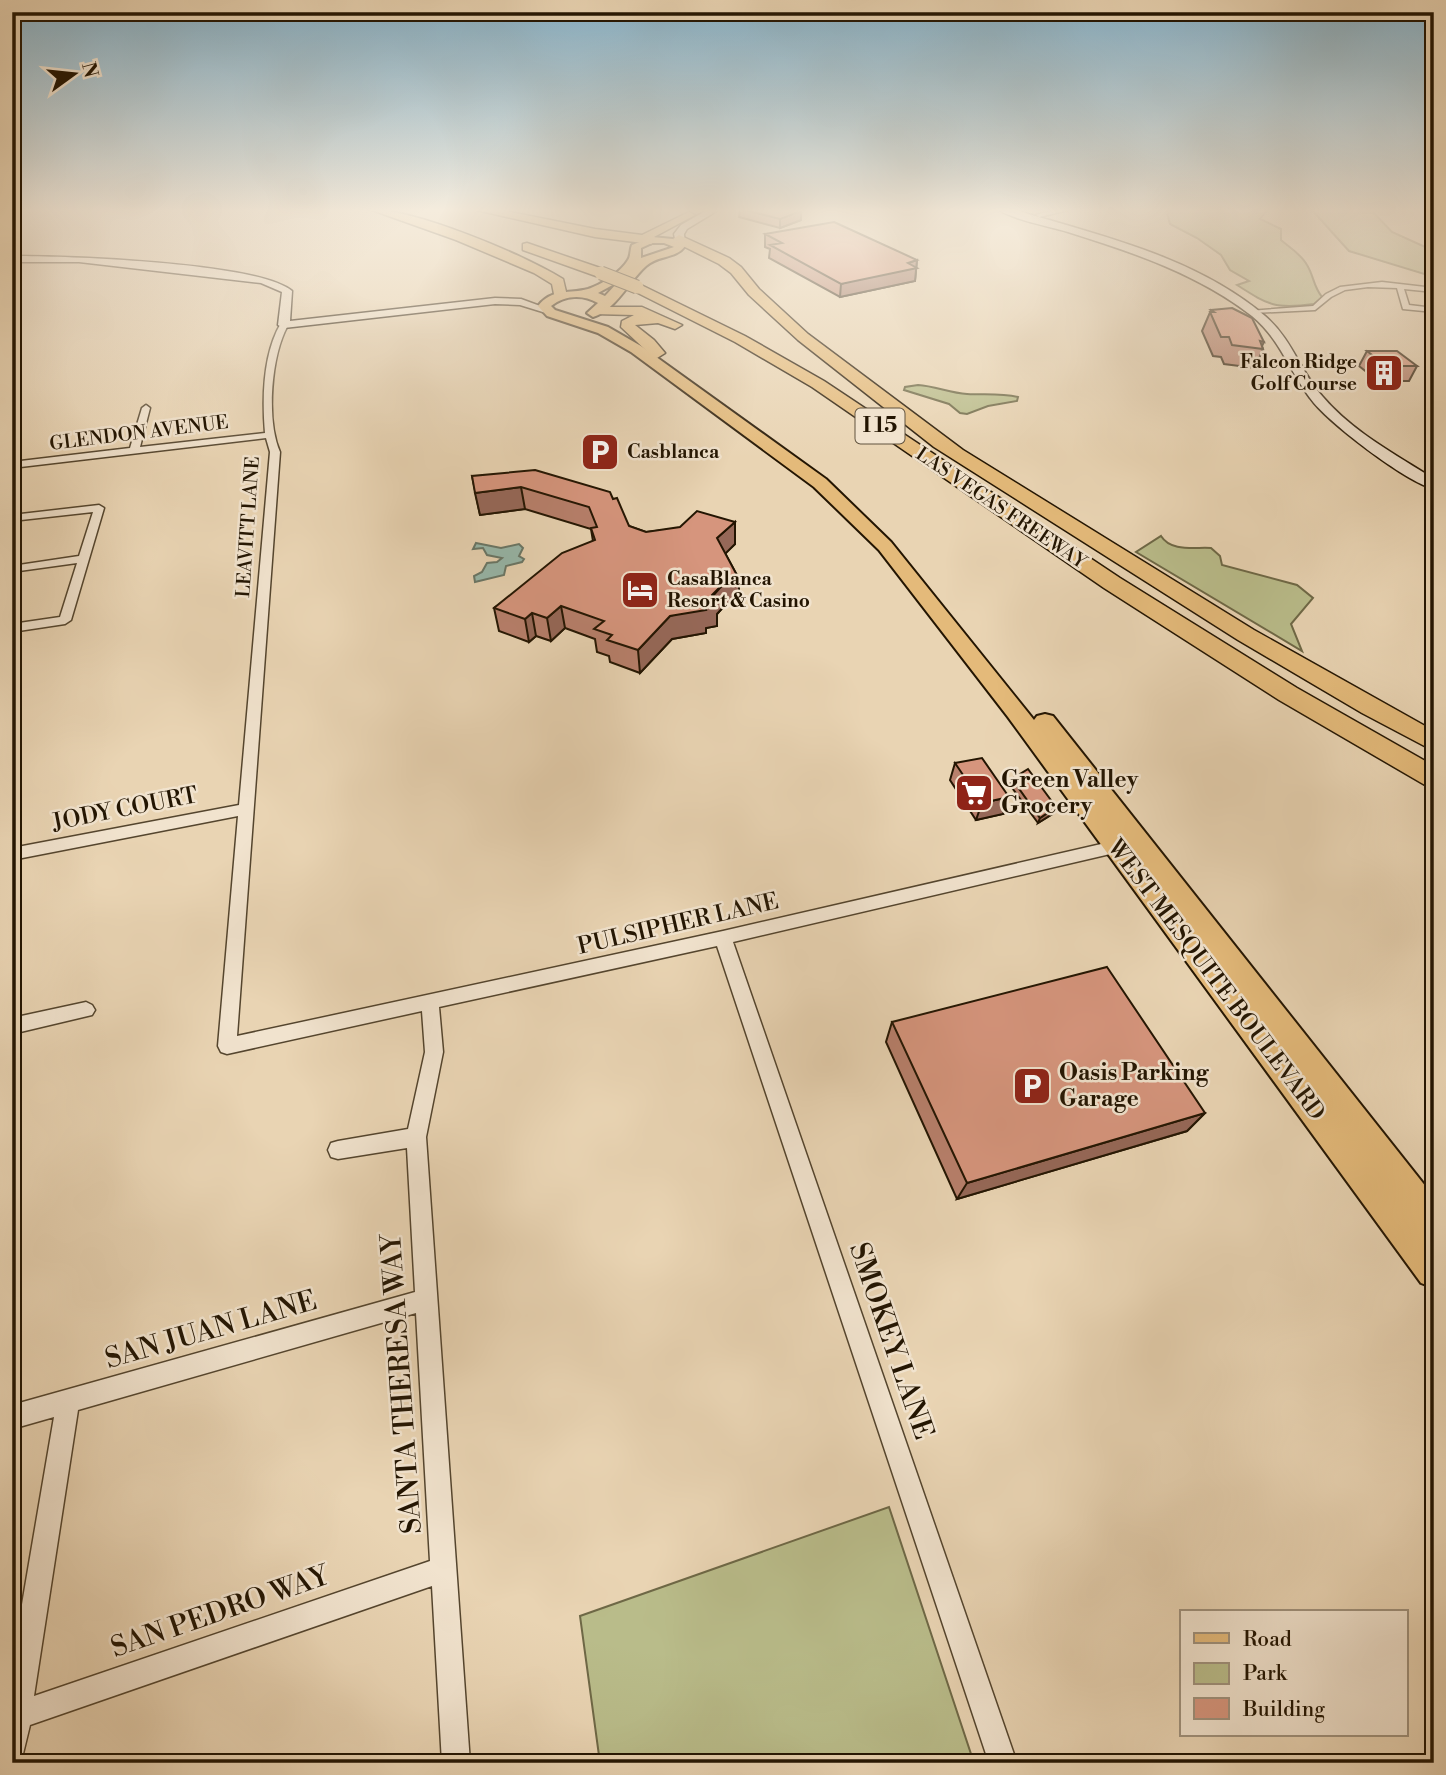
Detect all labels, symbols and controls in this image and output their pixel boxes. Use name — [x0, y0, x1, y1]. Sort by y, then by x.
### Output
north arrow — [38, 38, 108, 108]
text: N — [76, 59, 103, 80]
place label: Falcon Ridge Golf Course — [1240, 350, 1357, 396]
building icon: Falcon Ridge Golf Course — [1363, 352, 1405, 394]
road number: I 15 — [856, 408, 904, 444]
street label: GLENDON AVENUE — [48, 410, 230, 456]
parking icon: Casblanca — [579, 431, 621, 473]
place label: Casblanca — [627, 440, 720, 464]
street label: LAS VEGAS FREEWAY — [911, 442, 1092, 575]
street label: LEAVITT LANE — [231, 456, 265, 598]
place label: CasaBlanca Resort & Casino — [667, 567, 810, 613]
hotel icon: CasaBlanca Resort & Casino — [619, 569, 661, 611]
place label: Green Valley Grocery — [1001, 766, 1139, 820]
supermarket icon: Green Valley Grocery — [953, 772, 995, 814]
street label: JODY COURT — [49, 781, 200, 837]
street label: WEST MESQUITE BOULEVARD — [1101, 833, 1331, 1126]
street label: PULSIPHER LANE — [575, 887, 781, 961]
place label: Oasis Parking Garage — [1059, 1059, 1210, 1113]
parking icon: Oasis Parking Garage — [1011, 1065, 1053, 1107]
street label: SANTA THERESA WAY — [374, 1231, 430, 1535]
street label: SMOKEY LANE — [841, 1238, 941, 1444]
street label: SAN JUAN LANE — [101, 1283, 321, 1377]
street label: SAN PEDRO WAY — [106, 1558, 335, 1666]
legend — [1180, 1610, 1408, 1736]
text: Road — [1243, 1627, 1292, 1653]
text: Park — [1243, 1661, 1288, 1687]
text: Building — [1242, 1697, 1325, 1723]

